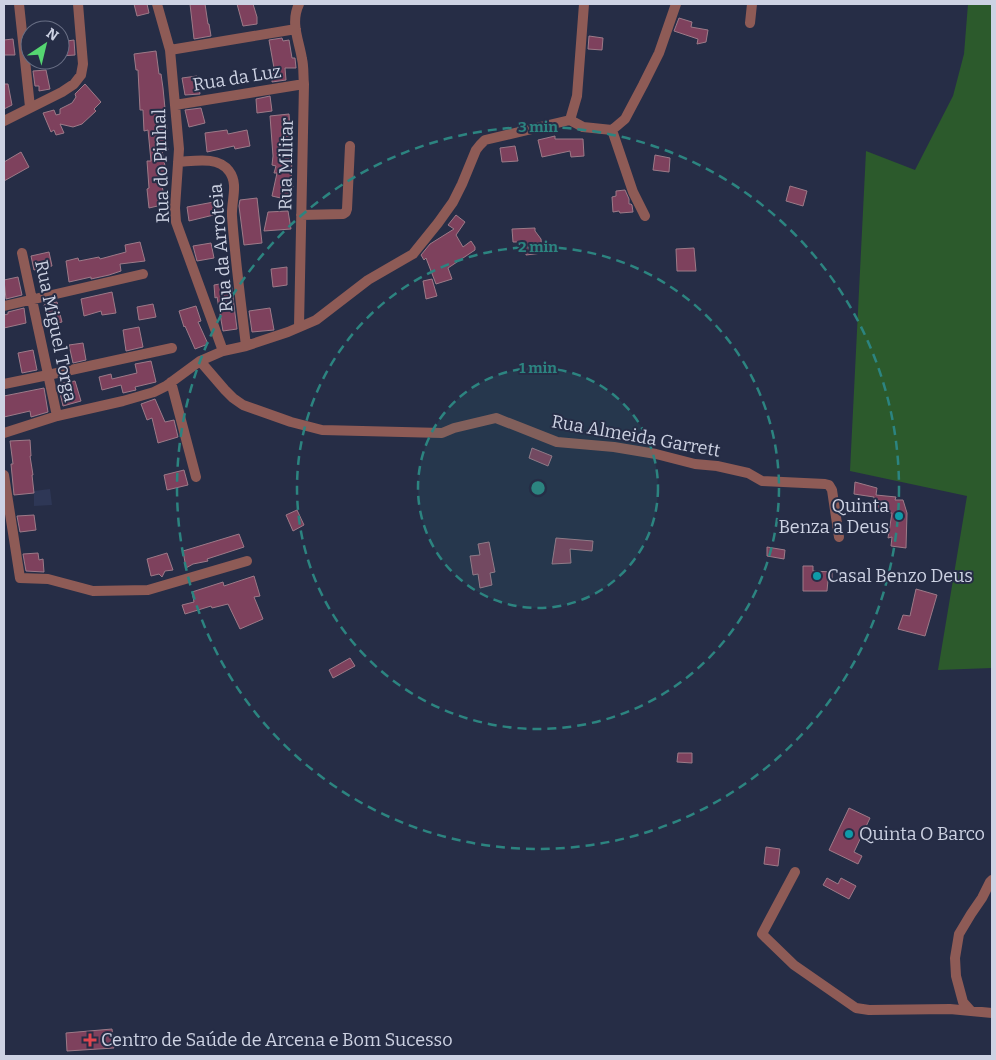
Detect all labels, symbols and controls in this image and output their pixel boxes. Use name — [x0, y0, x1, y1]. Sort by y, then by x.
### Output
north arrow — [20, 20, 70, 70]
text: N — [43, 25, 62, 45]
street label: Rua da Luz — [191, 60, 283, 96]
street label: Rua do Pinhal — [148, 108, 174, 224]
street label: Rua Militar — [274, 118, 298, 210]
text: 3 min — [518, 118, 558, 136]
street label: Rua da Arroteia — [204, 183, 238, 313]
text: 2 min — [518, 238, 558, 256]
street label: Rua Miguel Torga — [30, 258, 82, 404]
text: 1 min — [519, 359, 557, 377]
street label: Rua Almeida Garrett — [550, 410, 723, 462]
centre of rings — [529, 479, 547, 497]
place label: Quinta Benza a Deus — [778, 495, 889, 538]
marker: Quinta Benza a Deus — [893, 510, 905, 522]
place label: Casal Benzo Deus — [827, 565, 973, 587]
marker: Casal Benzo Deus — [811, 570, 823, 582]
place label: Quinta O Barco — [859, 823, 985, 845]
marker: Quinta O Barco — [843, 828, 855, 840]
place label: Centro de Saúde de Arcena e Bom Sucesso — [101, 1029, 453, 1051]
marker: Centro de Saúde de Arcena e Bom Sucesso — [83, 1033, 97, 1047]

